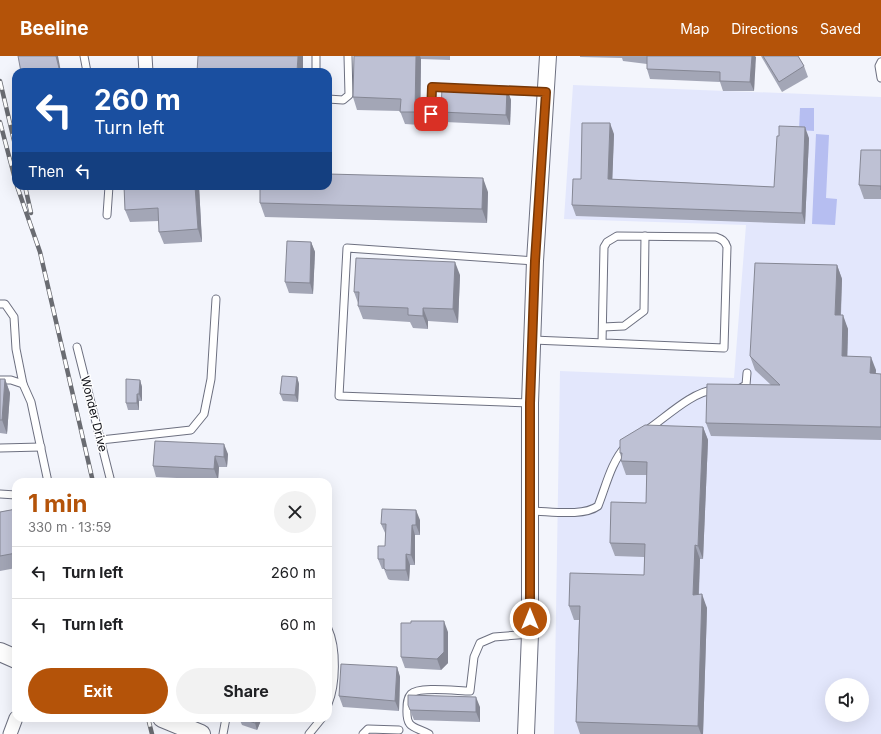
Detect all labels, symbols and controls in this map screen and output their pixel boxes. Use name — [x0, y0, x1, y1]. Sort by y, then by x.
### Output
text: Beeline — [20, 17, 89, 40]
text: Map — [680, 20, 709, 37]
text: Directions — [731, 20, 798, 37]
text: Saved — [820, 20, 861, 37]
text: 260 m — [94, 83, 181, 117]
icon: left — [28, 84, 80, 136]
pin — [414, 97, 448, 131]
icon: arrive — [420, 103, 442, 125]
text: Turn left — [94, 117, 164, 138]
icon: left — [72, 160, 94, 182]
text: Then — [28, 162, 64, 181]
street label: Wonder Drive — [78, 374, 111, 453]
text: 1 min — [28, 489, 87, 518]
button: close — [274, 491, 316, 533]
text: 330 m · 13:59 — [28, 519, 111, 535]
icon: left — [28, 562, 50, 584]
text: Turn left — [62, 563, 123, 582]
text: 260 m — [271, 563, 316, 582]
position arrow — [509, 598, 551, 640]
icon: left — [28, 614, 50, 636]
text: Turn left — [62, 615, 123, 634]
text: 60 m — [280, 615, 316, 634]
button: Exit — [28, 668, 168, 714]
button: Share — [176, 668, 316, 714]
map controls — [825, 678, 869, 722]
button: sound — [825, 678, 869, 722]

